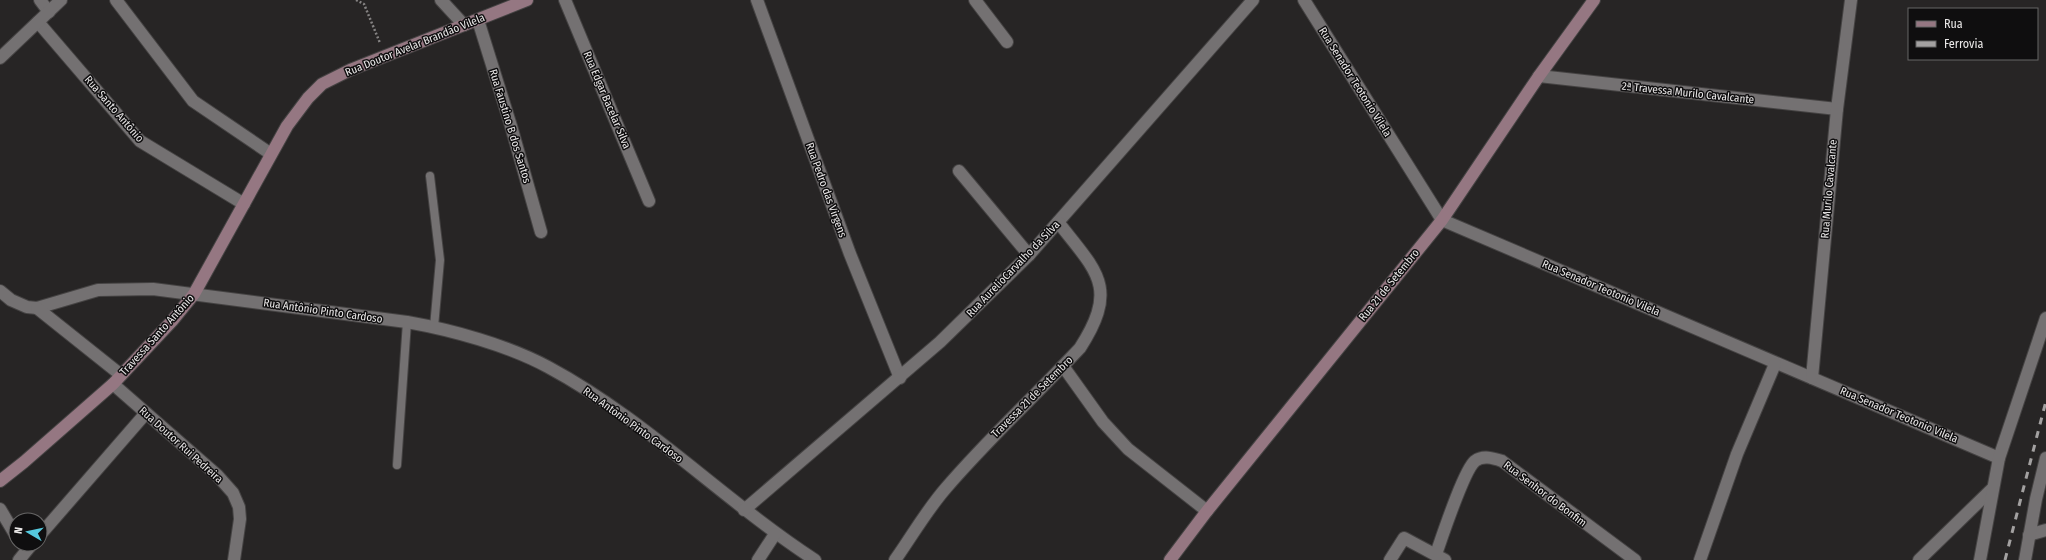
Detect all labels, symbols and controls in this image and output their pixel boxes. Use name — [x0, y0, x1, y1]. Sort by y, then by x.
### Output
legend — [1908, 8, 2038, 60]
street label: Rua Doutor Avelar Brandão Vilela — [343, 11, 487, 79]
text: Rua — [1944, 17, 1963, 31]
street label: Rua Senador Teotonio Vilela — [1316, 25, 1394, 139]
text: Ferrovia — [1944, 37, 1983, 51]
street label: Rua Edgar Bacelar Silva — [581, 49, 633, 151]
street label: Rua Faustino B dos Santos — [486, 67, 534, 185]
street label: Rua Santo Antônio — [82, 73, 146, 145]
street label: 2ª Travessa Murilo Cavalcante — [1621, 80, 1755, 106]
street label: Rua Murilo Cavalcante — [1818, 139, 1840, 239]
street label: Rua Pedro das Virgens — [803, 141, 849, 239]
street label: Rua AurelioCarvalho da Silva — [964, 218, 1062, 320]
street label: Rua 21 de Setembro — [1356, 246, 1422, 323]
street label: Rua Senador Teotonio Vilela — [1540, 257, 1662, 319]
street label: Travessa Santo Antônio — [117, 292, 197, 378]
street label: Rua Antônio Pinto Cardoso — [263, 296, 384, 326]
street label: Travessa 21 de Setembro — [989, 353, 1076, 440]
street label: Rua Antônio Pinto Cardoso — [581, 384, 686, 466]
street label: Rua Senador Teotonio Vilela — [1838, 384, 1960, 446]
street label: Rua Doutor Rui Pedreira — [137, 404, 225, 486]
street label: Rua Senhor do Bonfim — [1501, 459, 1589, 529]
north arrow — [8, 512, 48, 552]
text: N — [12, 526, 26, 535]

